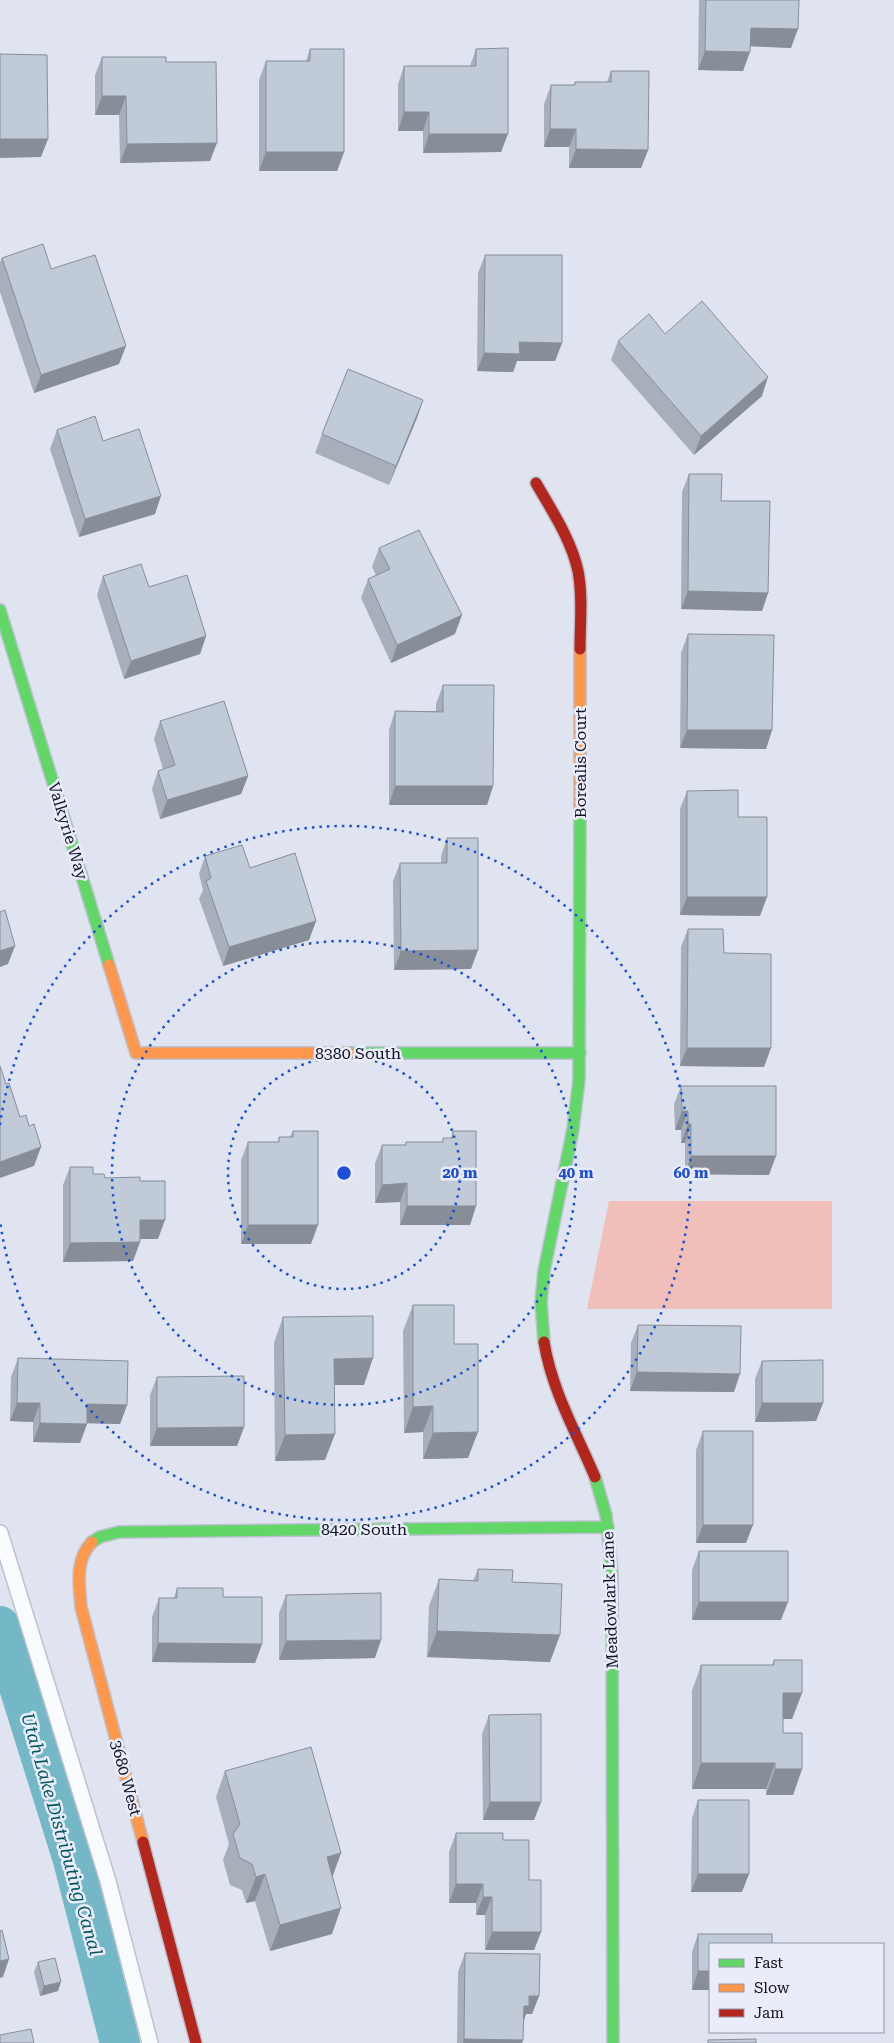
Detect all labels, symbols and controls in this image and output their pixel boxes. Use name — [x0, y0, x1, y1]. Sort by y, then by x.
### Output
street label: Borealis Court — [571, 708, 590, 818]
street label: Valkyrie Way — [44, 780, 92, 883]
street label: 8380 South — [315, 1044, 401, 1063]
centre of rings — [335, 1164, 353, 1182]
text: 20 m — [442, 1164, 478, 1182]
text: 40 m — [558, 1164, 594, 1182]
text: 60 m — [673, 1164, 709, 1182]
street label: 8420 South — [321, 1520, 407, 1539]
street label: Meadowlark Lane — [598, 1531, 622, 1669]
water label: Utah Lake Distributing Canal — [17, 1710, 107, 1958]
street label: 3680 West — [107, 1738, 145, 1818]
legend — [709, 1943, 884, 2033]
text: Fast — [754, 1954, 784, 1972]
text: Slow — [754, 1979, 790, 1997]
text: Jam — [754, 2004, 784, 2022]

